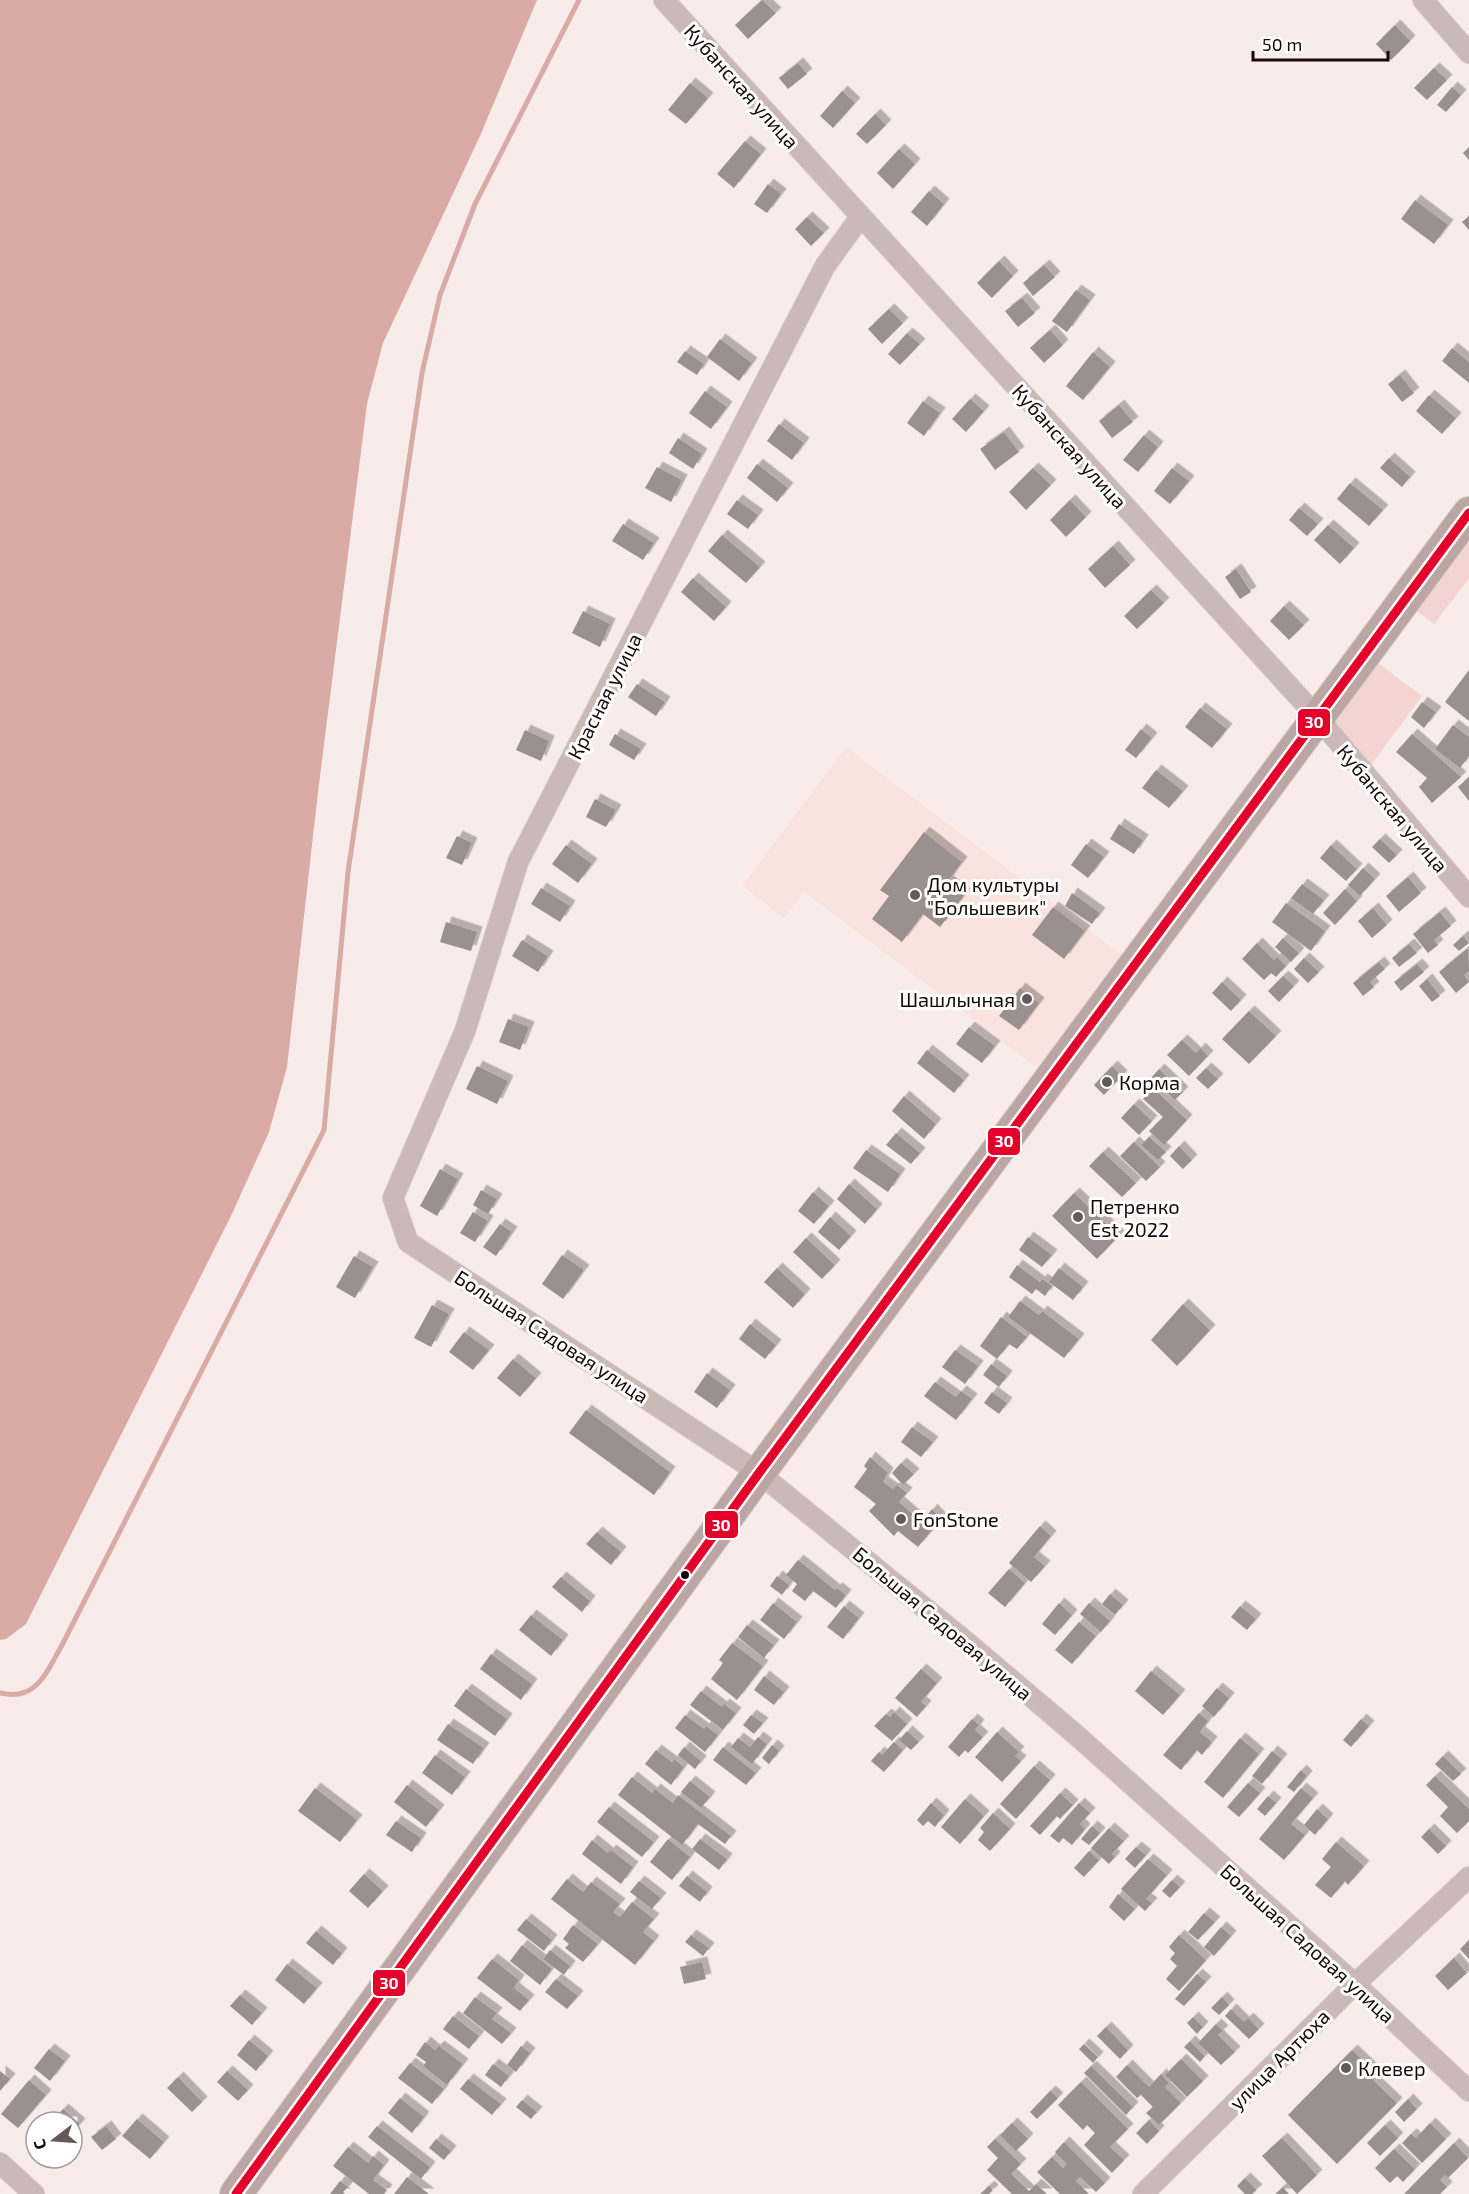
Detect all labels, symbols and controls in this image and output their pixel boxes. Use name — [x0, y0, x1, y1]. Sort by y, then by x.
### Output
street label: Кубанская улица — [679, 19, 804, 154]
scale bar — [1253, 24, 1388, 62]
text: 50 m — [1262, 33, 1302, 55]
street label: Кубанская улица — [1007, 379, 1132, 514]
street label: Красная улица — [562, 629, 647, 764]
line badge: 30 — [1297, 708, 1331, 737]
text: 30 — [1304, 712, 1324, 731]
street label: Кубанская улица — [1332, 739, 1453, 877]
place label: Дом культуры "Большевик" — [927, 872, 1059, 919]
marker: Дом культуры "Большевик" — [908, 888, 922, 902]
place label: Шашлычная — [899, 987, 1015, 1011]
marker: Шашлычная — [1020, 992, 1034, 1006]
place label: Корма — [1119, 1070, 1180, 1094]
marker: Корма — [1100, 1075, 1114, 1089]
line badge: 30 — [987, 1127, 1021, 1156]
text: 30 — [994, 1131, 1014, 1150]
place label: Петренко Est 2022 — [1090, 1194, 1180, 1241]
marker: Петренко Est 2022 — [1071, 1210, 1085, 1224]
street label: Большая Садовая улица — [450, 1264, 653, 1408]
place label: FonStone — [913, 1507, 999, 1531]
line badge: 30 — [704, 1510, 739, 1539]
marker: FonStone — [894, 1512, 908, 1526]
text: 30 — [711, 1515, 731, 1534]
street label: Большая Садовая улица — [848, 1541, 1037, 1706]
unlabelled marker — [679, 1569, 691, 1581]
street label: Большая Садовая улица — [1215, 1858, 1400, 2028]
line badge: 30 — [372, 1969, 406, 1997]
text: 30 — [379, 1973, 399, 1992]
street label: улица Артюха — [1224, 2004, 1335, 2115]
place label: Клевер — [1358, 2056, 1426, 2080]
marker: Клевер — [1339, 2061, 1353, 2075]
north arrow — [24, 2110, 84, 2170]
text: С — [29, 2137, 50, 2152]

